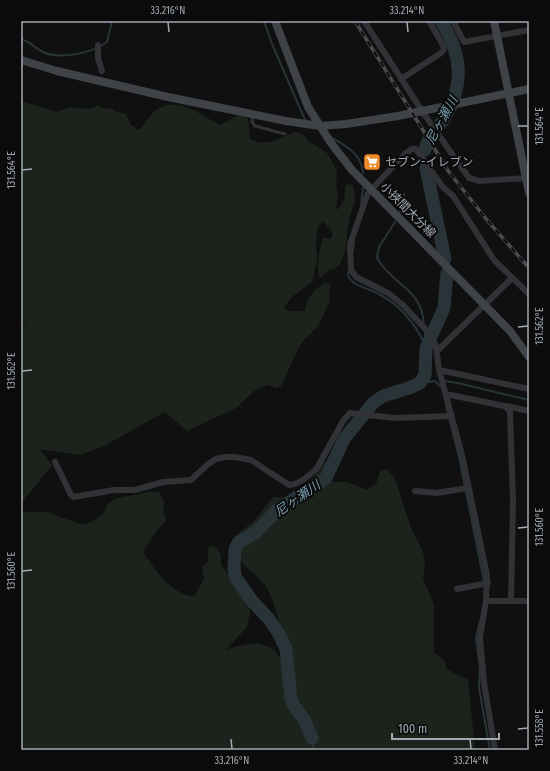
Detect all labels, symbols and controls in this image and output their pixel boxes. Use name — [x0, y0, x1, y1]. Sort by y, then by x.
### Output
text: 33.216°N — [151, 5, 185, 17]
text: 33.214°N — [390, 5, 424, 17]
water label: 尼ヶ瀬川 — [422, 92, 462, 147]
text: 131.564°E — [534, 107, 546, 145]
text: 131.564°E — [6, 151, 18, 189]
supermarket icon: セブン-イレブン — [362, 152, 382, 172]
place label: セブン-イレブン — [385, 155, 473, 169]
street label: 小挾間大分線 — [378, 180, 438, 240]
text: 131.562°E — [534, 307, 546, 345]
text: 131.562°E — [6, 352, 18, 390]
water label: 尼ヶ瀬川 — [272, 476, 325, 519]
text: 131.560°E — [534, 507, 546, 546]
text: 131.560°E — [6, 551, 18, 590]
text: 131.558°E — [534, 709, 546, 747]
scale bar — [392, 715, 499, 741]
text: 100 m — [398, 722, 427, 736]
text: 33.216°N — [215, 755, 249, 767]
text: 33.214°N — [454, 755, 488, 767]

